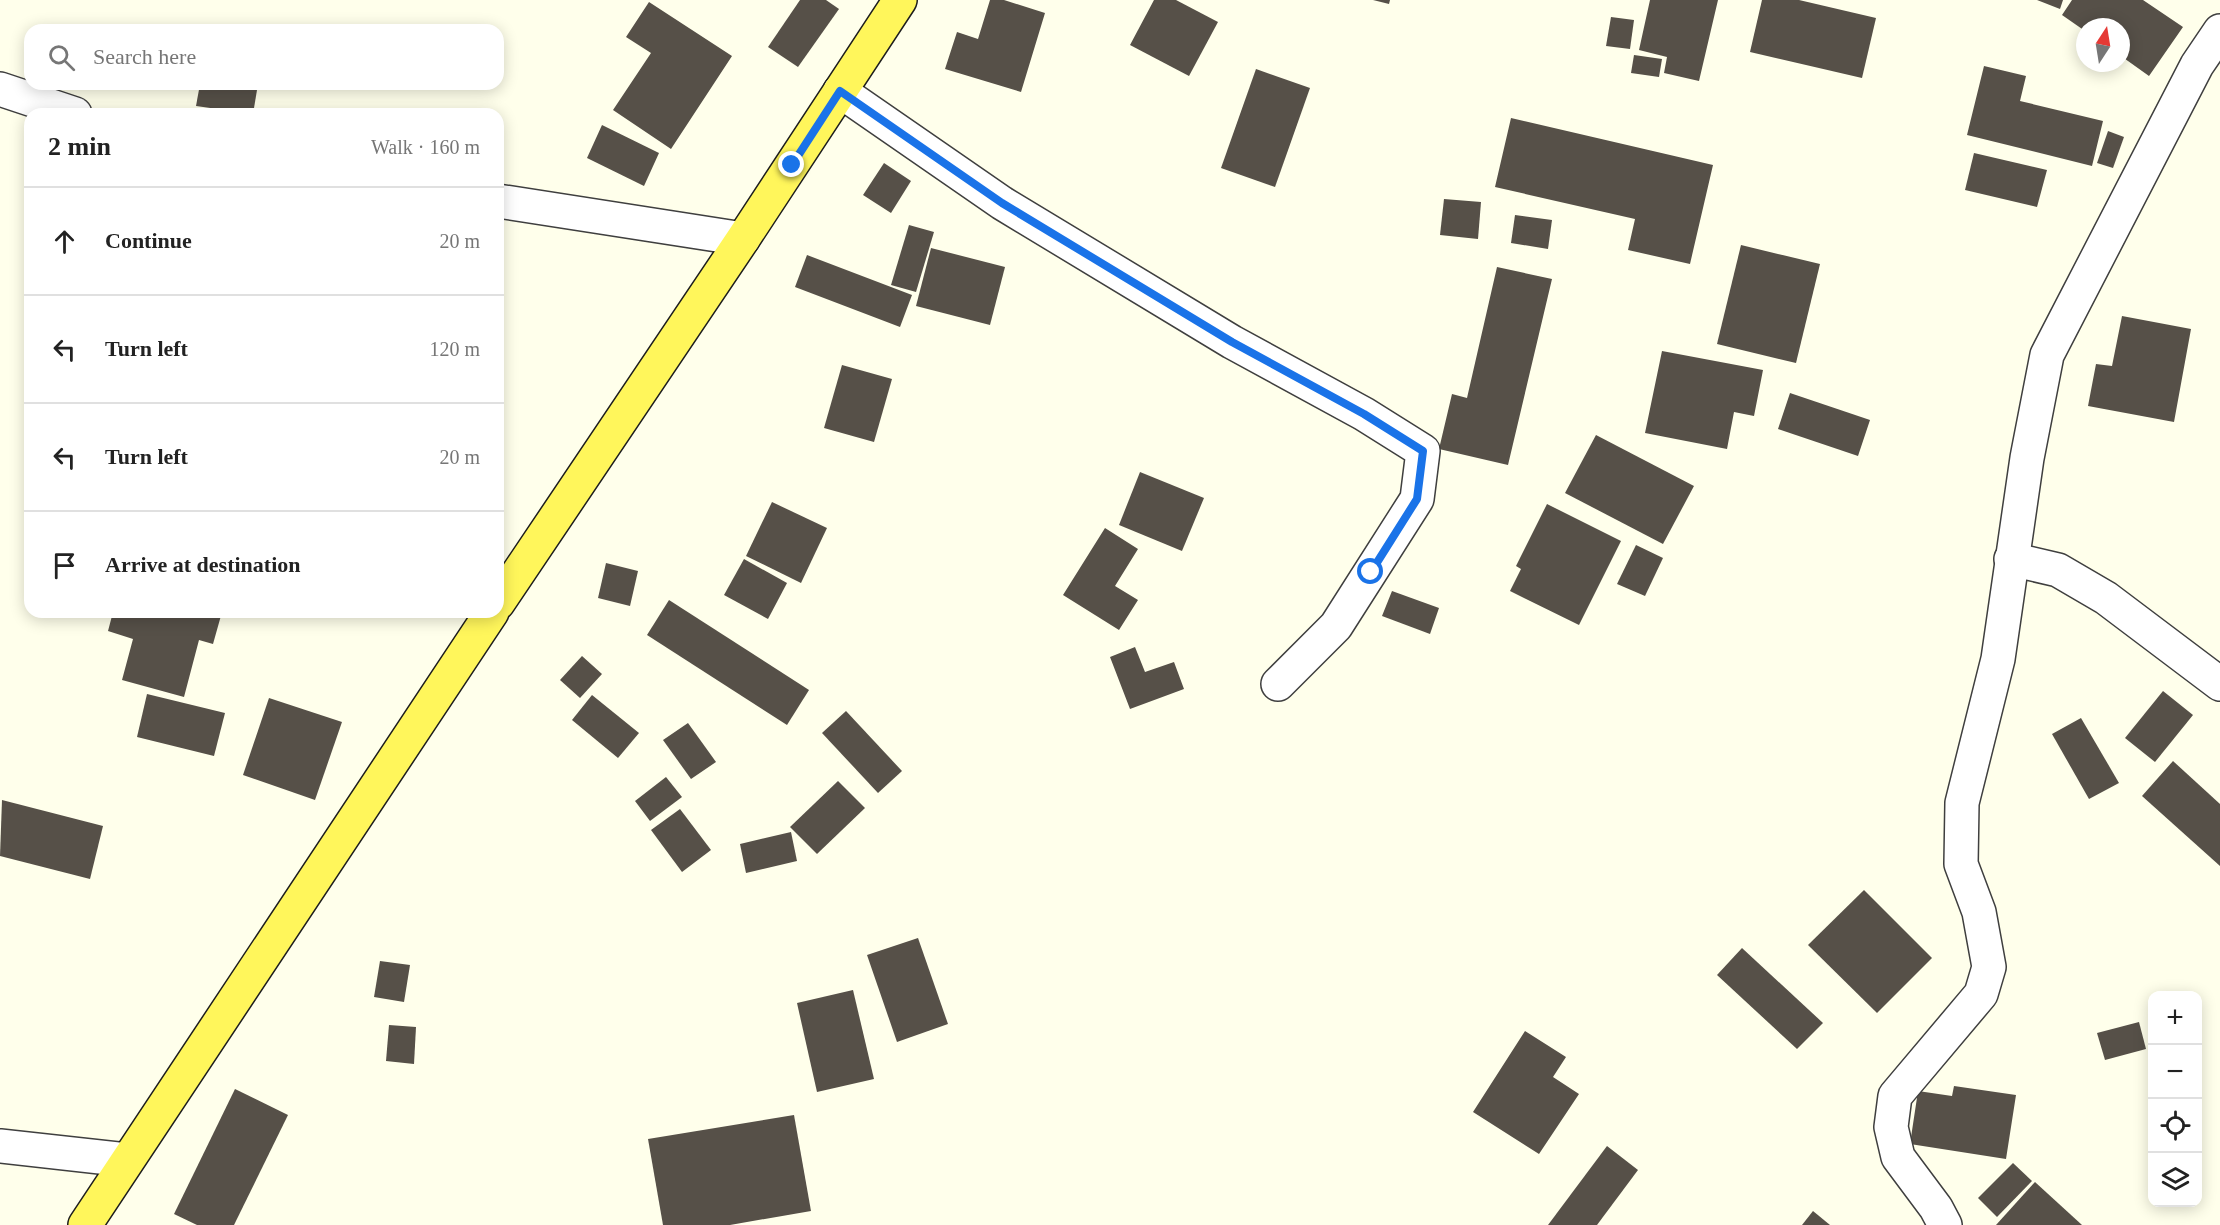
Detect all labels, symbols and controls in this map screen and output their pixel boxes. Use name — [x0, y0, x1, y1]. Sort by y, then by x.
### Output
north arrow — [2076, 18, 2130, 72]
search box — [24, 24, 504, 90]
icon: search — [45, 41, 78, 74]
text: Search here — [93, 44, 196, 69]
text: 2 min — [48, 132, 111, 161]
text: Walk · 160 m — [371, 136, 480, 158]
route end — [778, 151, 804, 177]
icon: ahead — [48, 225, 81, 258]
text: Continue — [105, 228, 192, 253]
text: 20 m — [439, 230, 480, 252]
icon: left — [48, 333, 81, 366]
text: Turn left — [105, 336, 188, 361]
text: 120 m — [429, 338, 480, 360]
icon: left — [48, 441, 81, 474]
text: Turn left — [105, 444, 188, 469]
text: 20 m — [439, 446, 480, 468]
icon: arrive — [48, 549, 81, 582]
text: Arrive at destination — [105, 552, 301, 577]
route start — [1357, 558, 1383, 584]
map controls — [2148, 991, 2202, 1207]
button: + — [2148, 991, 2202, 1045]
button: − — [2148, 1045, 2202, 1099]
button: locate — [2148, 1099, 2202, 1153]
button: layers — [2148, 1153, 2202, 1207]

